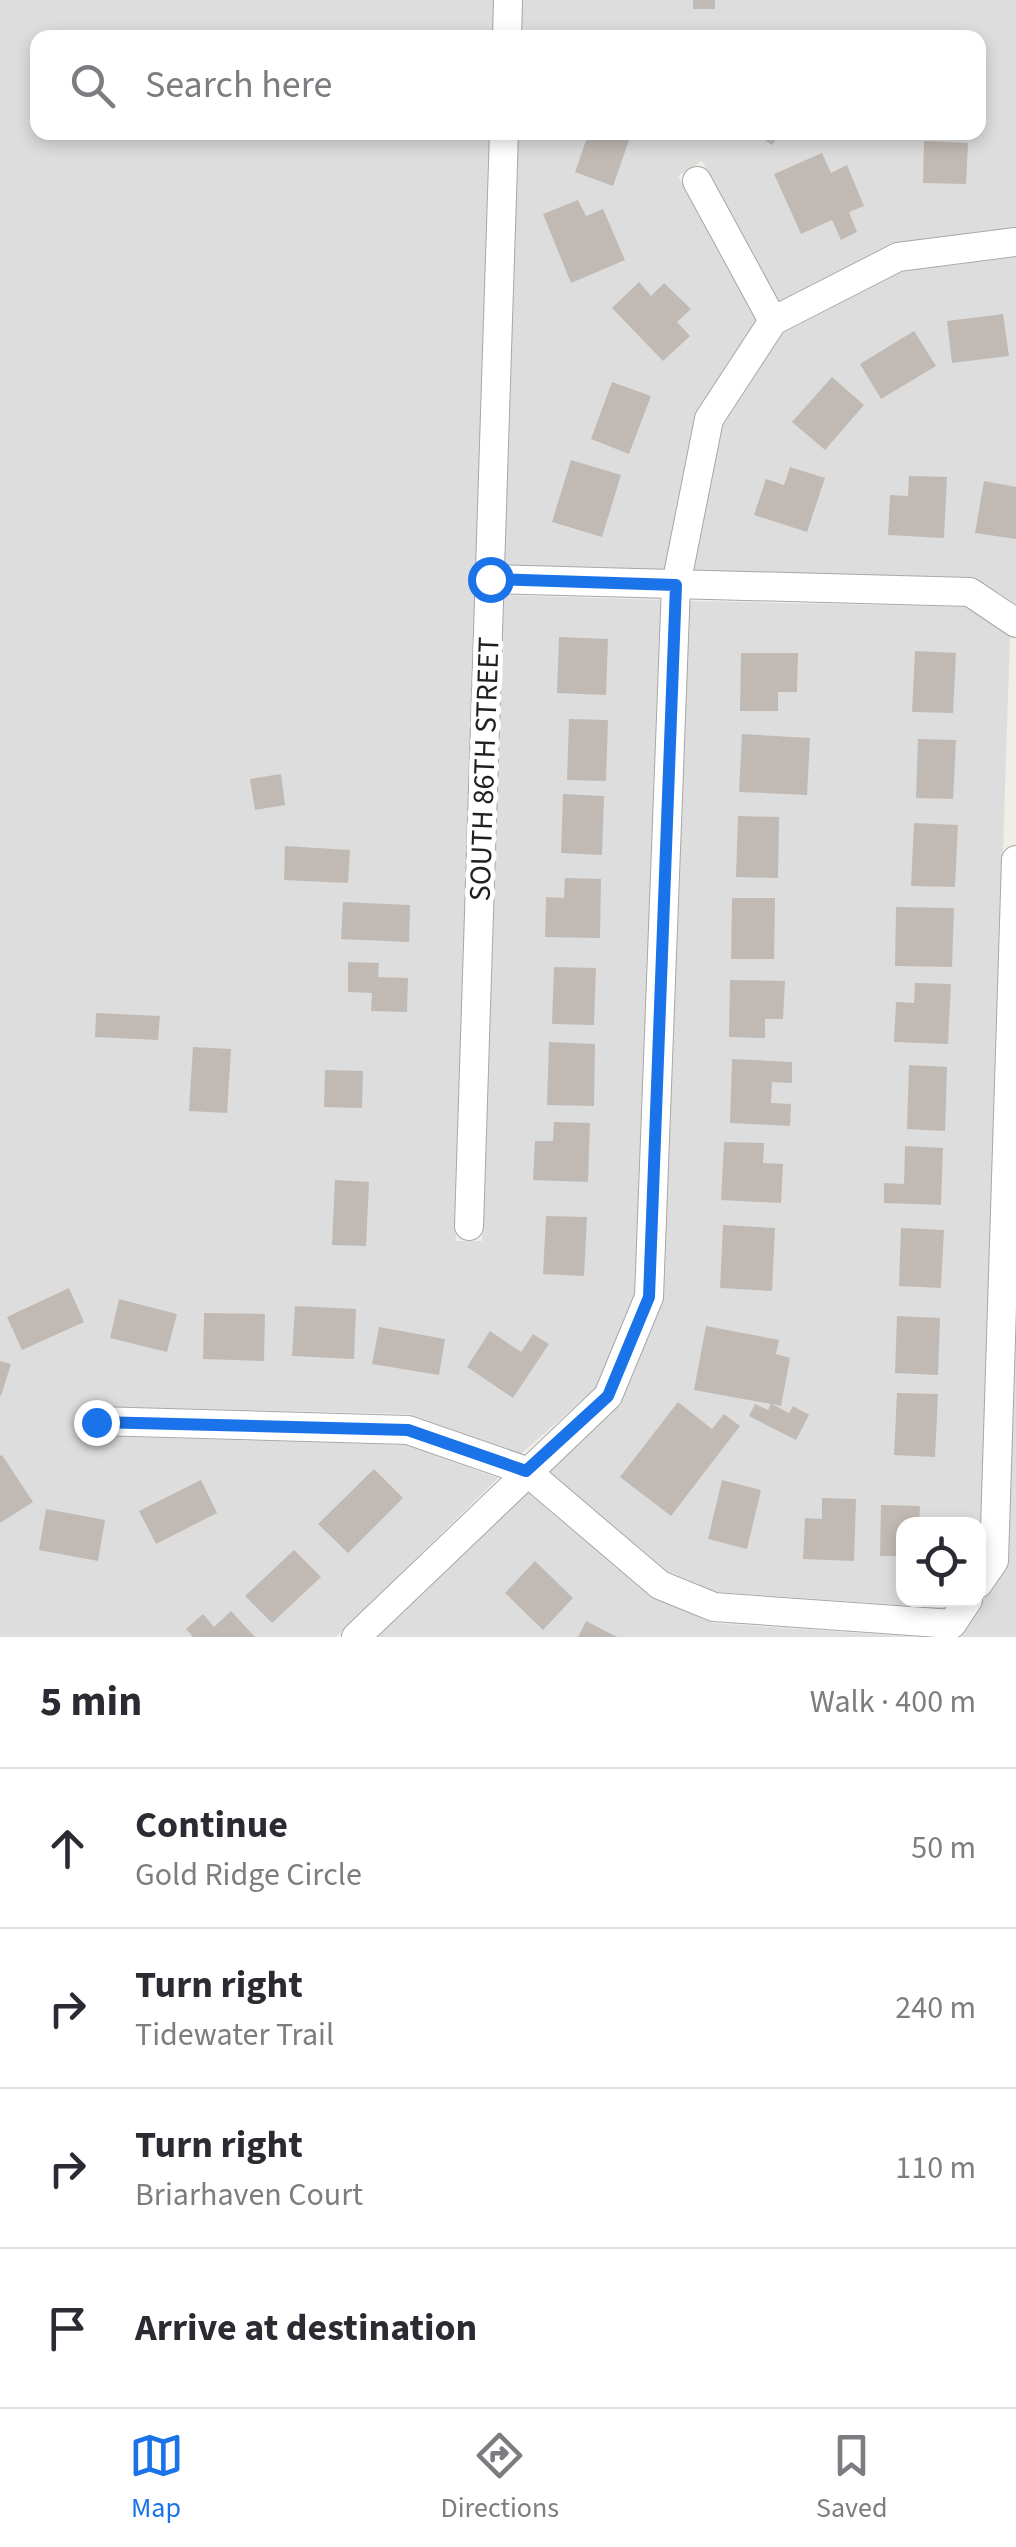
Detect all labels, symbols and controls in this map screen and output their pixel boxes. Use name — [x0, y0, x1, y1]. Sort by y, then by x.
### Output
search box — [30, 30, 986, 140]
icon: search — [65, 58, 120, 113]
text: Search here — [145, 58, 332, 112]
route start — [468, 557, 514, 603]
street label: SOUTH 86TH STREET — [458, 636, 511, 902]
route end — [74, 1400, 120, 1446]
map controls — [896, 1517, 986, 1607]
button: locate — [896, 1517, 986, 1607]
text: 5 min — [40, 1672, 142, 1732]
text: Walk · 400 m — [810, 1679, 976, 1725]
text: Continue — [135, 1798, 288, 1852]
icon: ahead — [40, 1821, 95, 1876]
text: 50 m — [911, 1825, 976, 1871]
text: Gold Ridge Circle — [135, 1852, 362, 1898]
text: Turn right — [135, 1958, 303, 2012]
icon: right — [40, 1981, 95, 2036]
text: 240 m — [895, 1985, 976, 2031]
text: Tidewater Trail — [135, 2012, 334, 2058]
text: Turn right — [135, 2118, 303, 2172]
icon: right — [40, 2141, 95, 2196]
text: 110 m — [895, 2145, 976, 2191]
text: Briarhaven Court — [135, 2172, 363, 2218]
icon: arrive — [40, 2301, 95, 2356]
text: Arrive at destination — [135, 2301, 477, 2355]
tab: Map — [129, 2428, 184, 2528]
tab: Directions — [441, 2428, 559, 2528]
tab: Saved — [816, 2428, 887, 2528]

